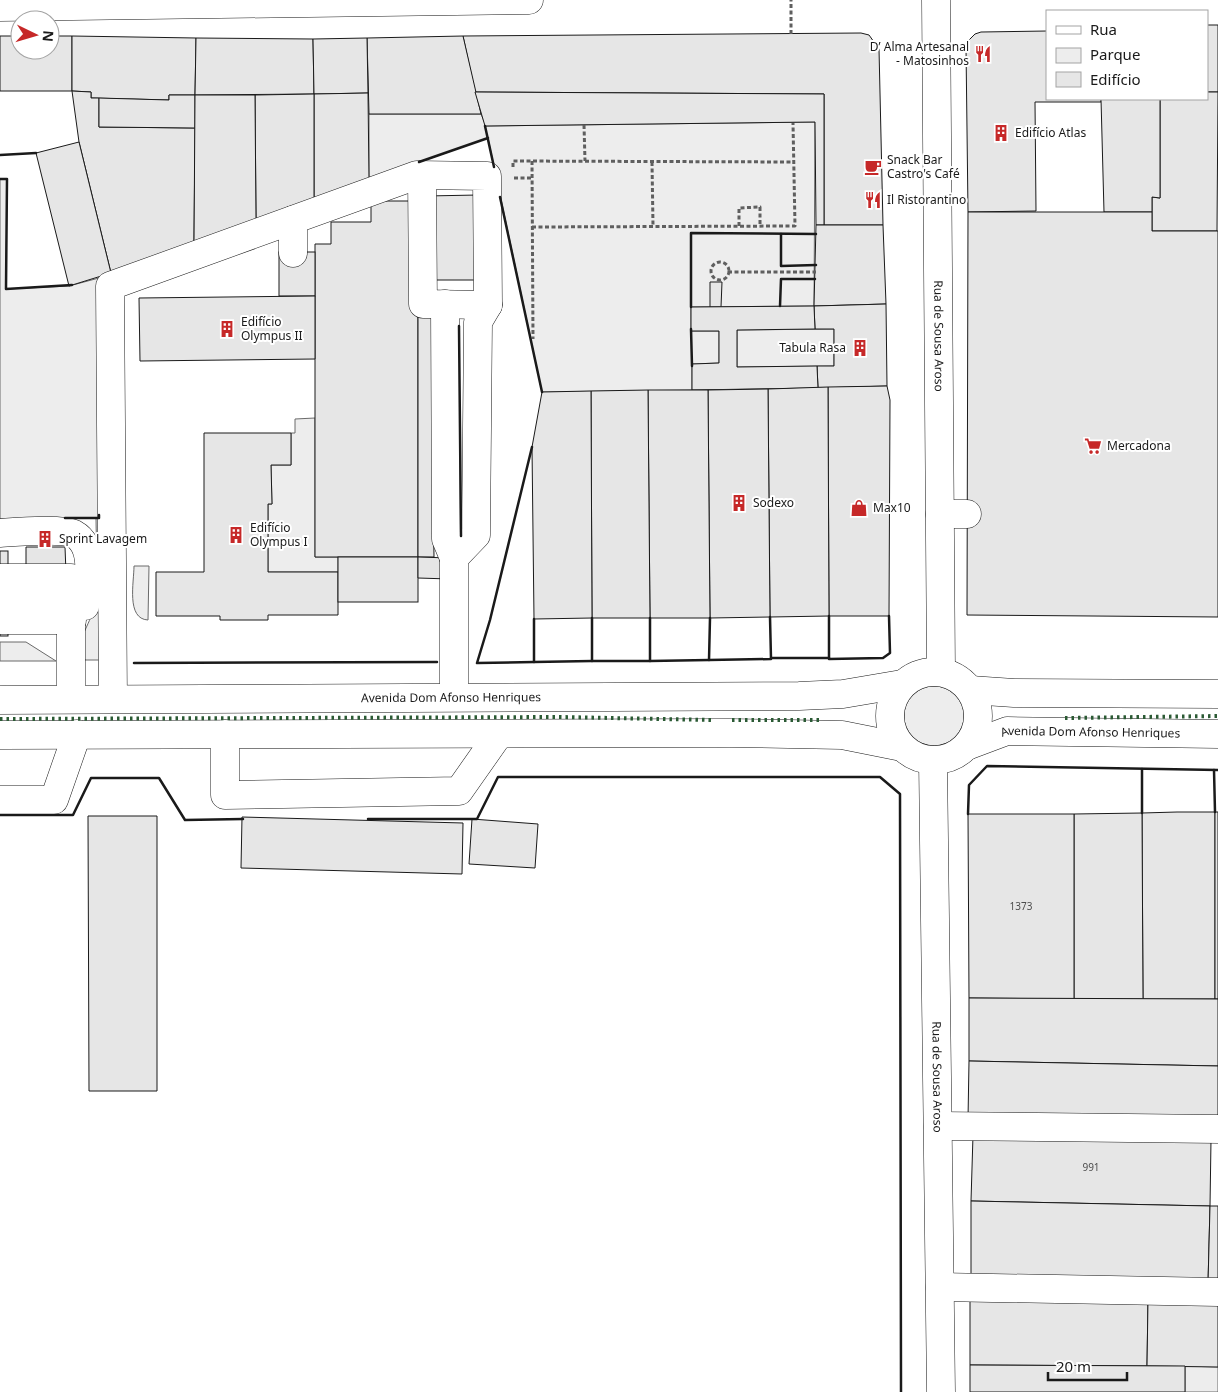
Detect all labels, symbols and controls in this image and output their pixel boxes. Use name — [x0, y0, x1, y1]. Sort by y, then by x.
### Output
north arrow — [10, 10, 60, 60]
legend — [1046, 10, 1208, 100]
text: Rua — [1090, 19, 1117, 39]
text: N — [38, 30, 58, 43]
place label: D’ Alma Artesanal - Matosinhos — [870, 38, 969, 69]
restaurant icon: D’ Alma Artesanal - Matosinhos — [973, 44, 993, 64]
text: Parque — [1090, 44, 1140, 64]
text: Edifício — [1090, 69, 1141, 89]
building icon: Edifício Atlas — [991, 123, 1011, 143]
place label: Edifício Atlas — [1015, 124, 1086, 141]
place label: Snack Bar Castro's Café — [887, 151, 960, 182]
cafe icon: Snack Bar Castro's Café — [863, 157, 883, 177]
restaurant icon: Il Ristorantino — [863, 190, 883, 210]
place label: Il Ristorantino — [887, 191, 966, 208]
street label: Rua de Sousa Aroso — [930, 280, 948, 392]
place label: Edifício Olympus II — [241, 313, 303, 344]
building icon: Edifício Olympus II — [217, 319, 237, 339]
building icon: Tabula Rasa — [850, 338, 870, 358]
place label: Tabula Rasa — [779, 339, 846, 356]
supermarket icon: Mercadona — [1083, 436, 1103, 456]
place label: Mercadona — [1107, 437, 1171, 454]
building icon: Sodexo — [729, 493, 749, 513]
place label: Sodexo — [753, 494, 794, 511]
shop icon: Max10 — [849, 498, 869, 518]
place label: Max10 — [873, 499, 911, 516]
place label: Edifício Olympus I — [250, 519, 308, 550]
building icon: Edifício Olympus I — [226, 525, 246, 545]
building icon: Sprint Lavagem — [35, 529, 55, 549]
place label: Sprint Lavagem — [59, 530, 147, 547]
street label: Avenida Dom Afonso Henriques — [361, 688, 541, 706]
street label: Avenida Dom Afonso Henriques — [998, 722, 1181, 741]
house number: 1373 — [1010, 899, 1033, 913]
street label: Rua de Sousa Aroso — [928, 1021, 947, 1133]
house number: 991 — [1082, 1160, 1100, 1174]
scale bar — [1048, 1350, 1127, 1382]
text: 20 m — [1056, 1356, 1091, 1376]

